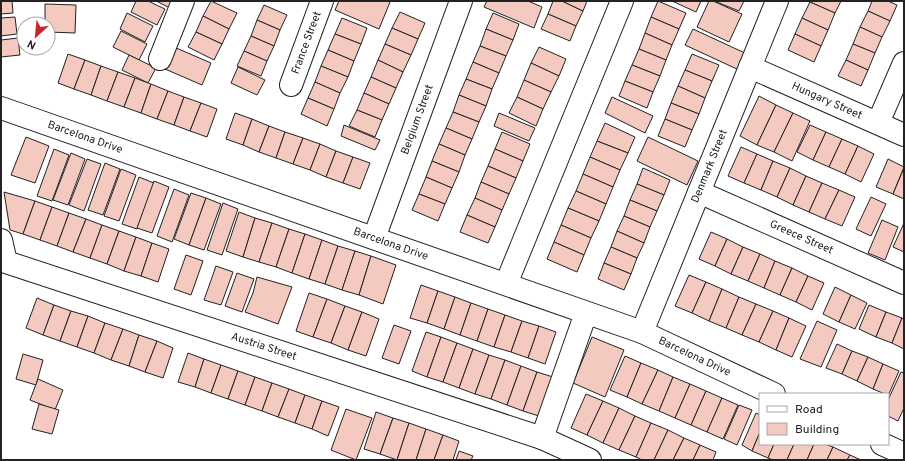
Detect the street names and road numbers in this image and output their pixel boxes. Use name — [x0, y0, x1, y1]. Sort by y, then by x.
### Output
street label: France Street — [289, 9, 325, 76]
street label: Hungary Street — [789, 79, 864, 123]
street label: Belgium Street — [398, 83, 437, 157]
street label: Barcelona Drive — [46, 118, 124, 157]
street label: Denmark Street — [688, 127, 731, 205]
street label: Greece Street — [767, 217, 835, 258]
street label: Barcelona Drive — [352, 225, 430, 264]
street label: Austria Street — [229, 329, 298, 364]
street label: Barcelona Drive — [656, 334, 733, 380]

